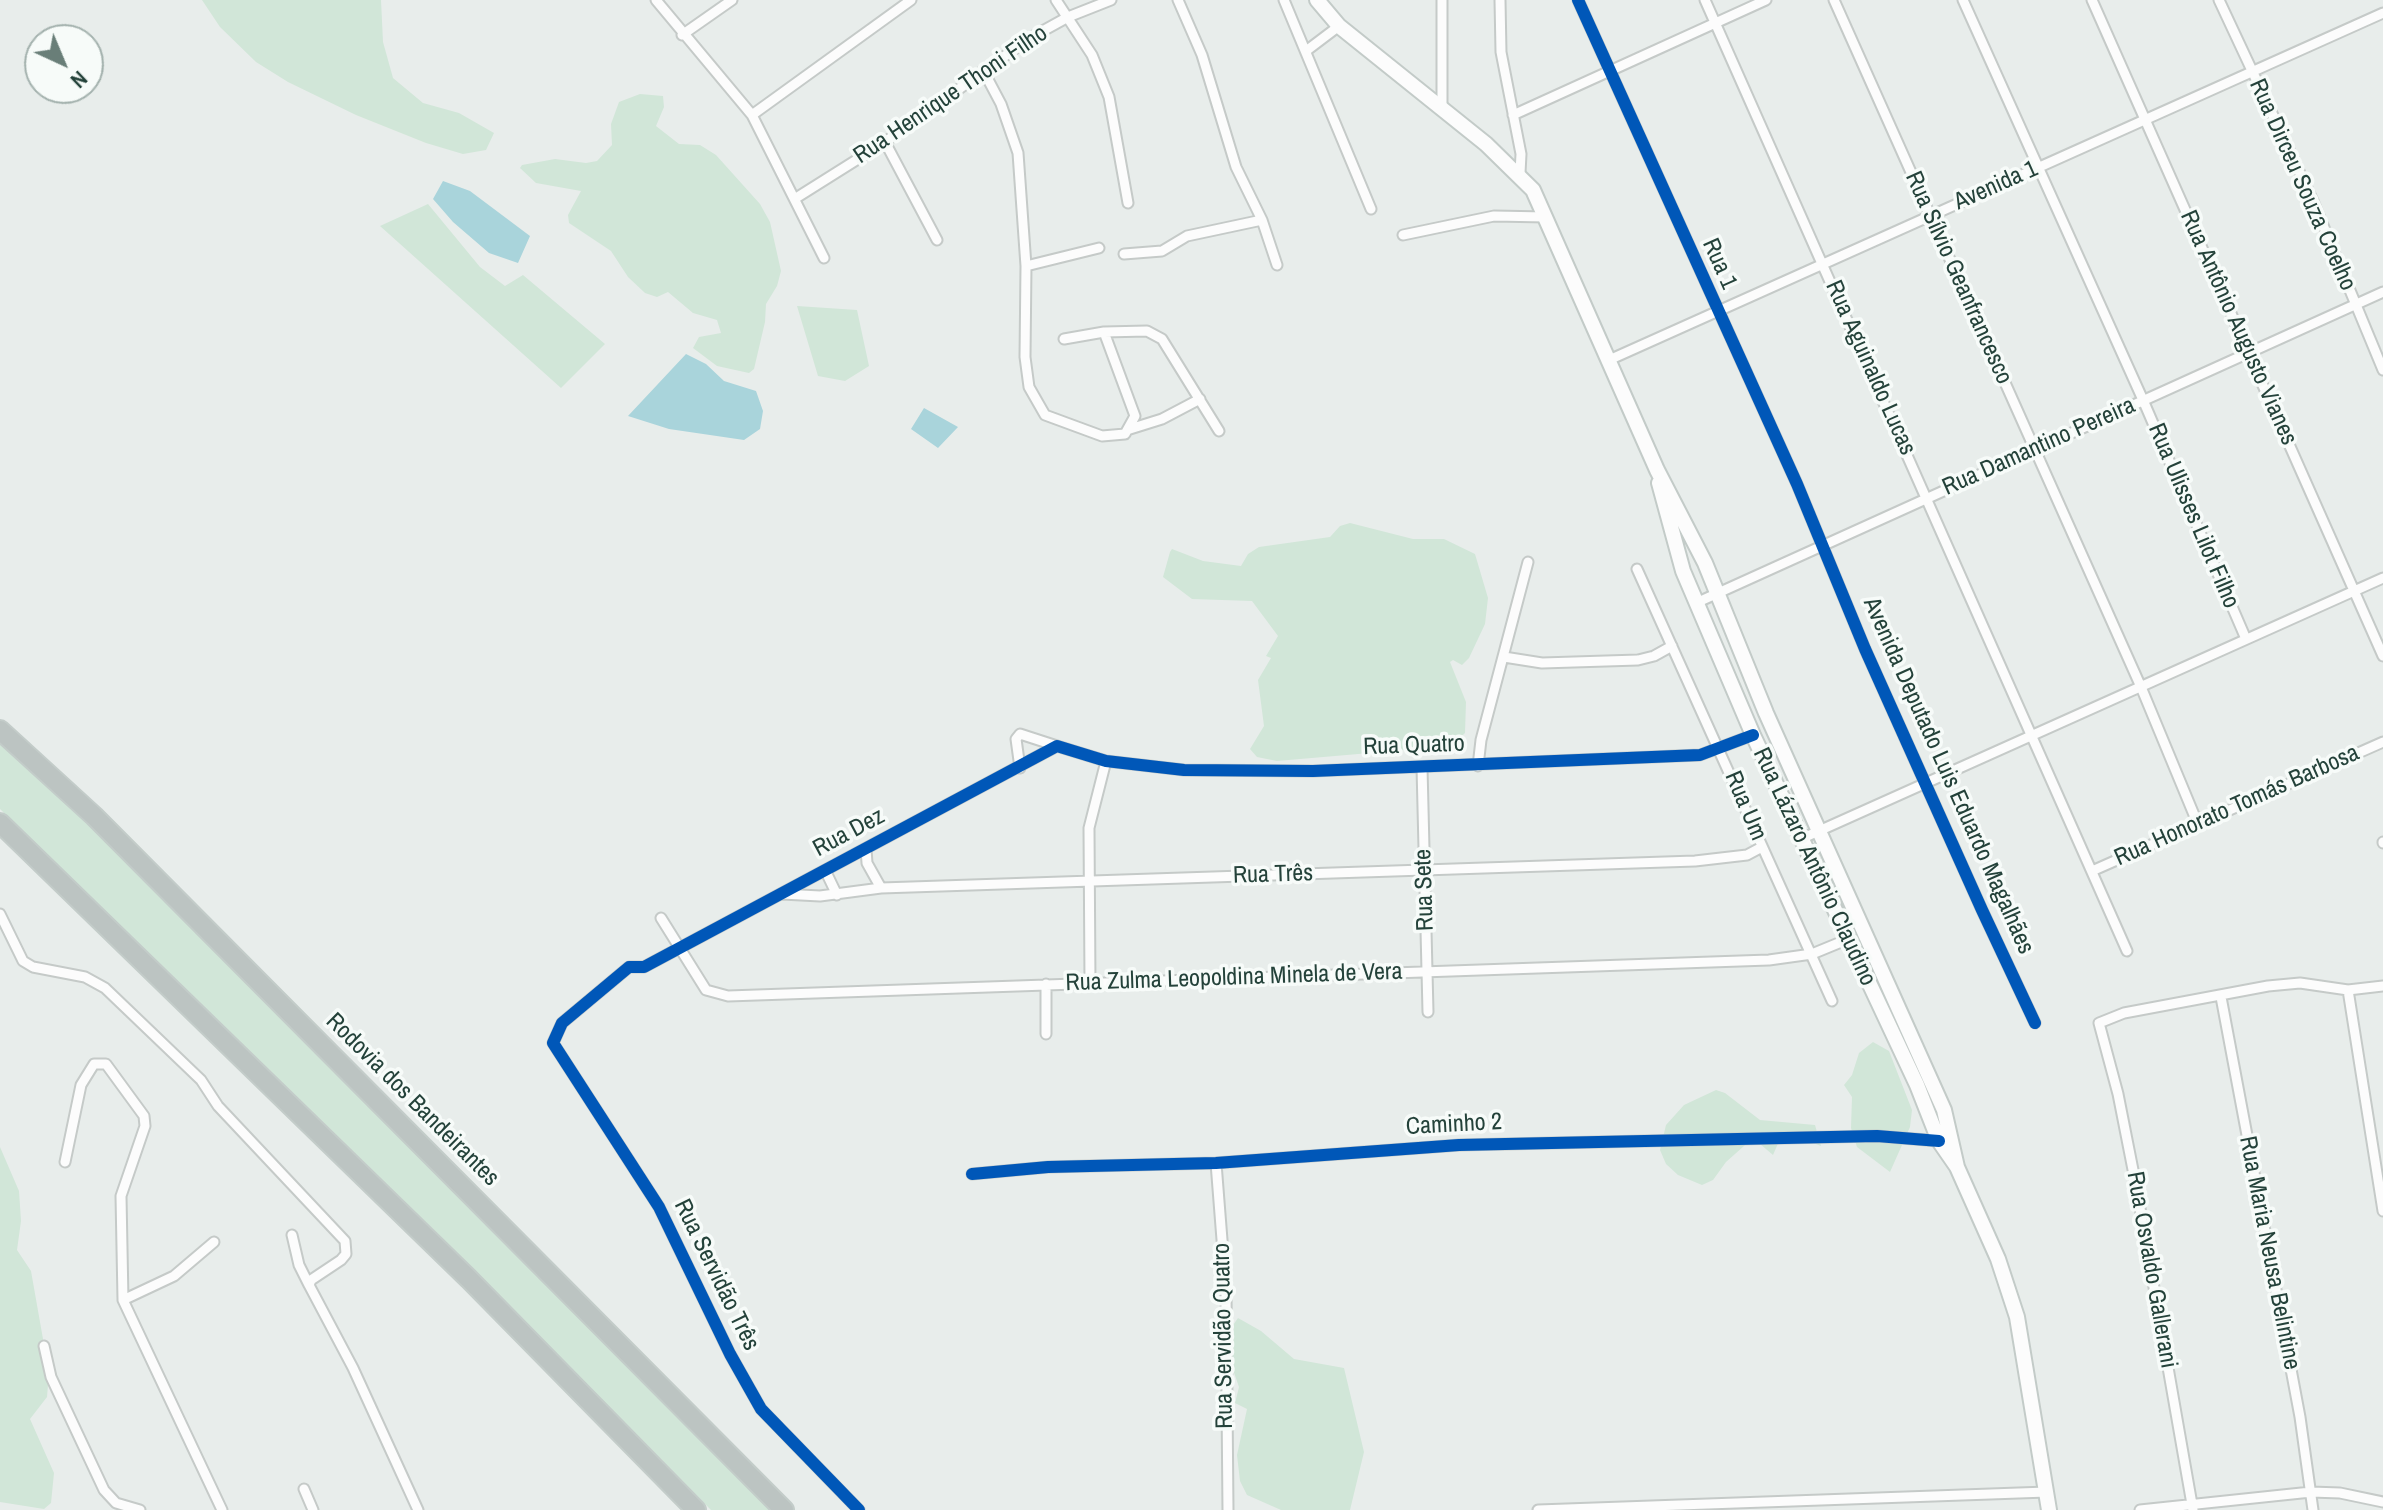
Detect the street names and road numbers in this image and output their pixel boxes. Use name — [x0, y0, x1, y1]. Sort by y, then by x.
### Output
street label: Rua Henrique Thoni Filho — [849, 19, 1053, 171]
street label: Rua Dirceu Souza Coelho — [2242, 75, 2362, 295]
street label: Avenida 1 — [1950, 155, 2042, 217]
street label: Rua Sílvio Geanfrancesco — [1898, 167, 2018, 389]
street label: Rua Antônio Augusto Vianes — [2173, 206, 2303, 450]
street label: Rua 1 — [1695, 234, 1743, 294]
street label: Rua Aguinaldo Lucas — [1819, 276, 1921, 460]
street label: Rua Damantino Pereira — [1938, 392, 2140, 502]
street label: Rua Ulisses Lilot Filho — [2141, 419, 2245, 613]
street label: Avenida Deputado Luis Eduardo Magalhães — [1856, 593, 2040, 959]
street label: Rua Quatro — [1363, 730, 1465, 762]
street label: Rua Honorato Tomás Barbosa — [2110, 739, 2364, 873]
street label: Rua Lázaro Antônio Claudino — [1746, 743, 1882, 991]
street label: Rua Um — [1718, 767, 1772, 845]
street label: Rua Dez — [808, 802, 890, 864]
street label: Rua Sete — [1409, 848, 1441, 932]
street label: Rua Três — [1232, 859, 1314, 891]
street label: Rua Zulma Leopoldina Minela de Vera — [1065, 958, 1403, 998]
street label: Rodovia dos Bandeirantes — [319, 1007, 505, 1193]
street label: Caminho 2 — [1405, 1108, 1503, 1142]
street label: Rua Maria Neusa Belintine — [2232, 1134, 2306, 1372]
street label: Rua Osvaldo Gallerani — [2120, 1169, 2182, 1371]
street label: Rua Servidão Três — [667, 1195, 765, 1355]
street label: Rua Servidão Quatro — [1208, 1243, 1240, 1429]

